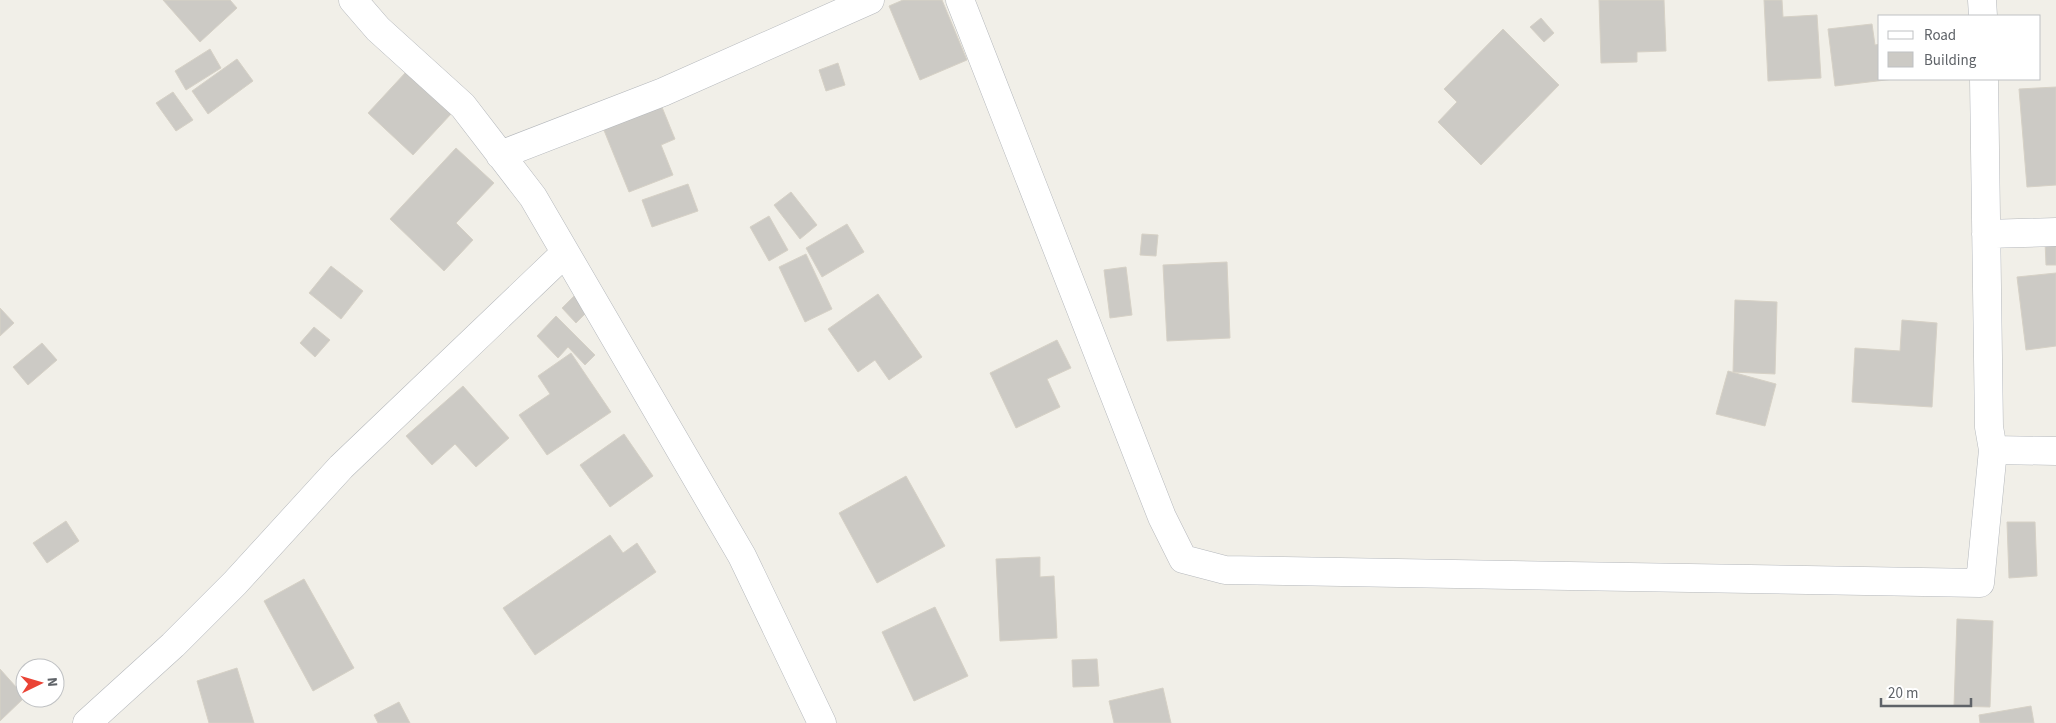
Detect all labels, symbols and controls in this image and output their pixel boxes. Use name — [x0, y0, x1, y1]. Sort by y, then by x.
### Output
legend — [1878, 15, 2041, 80]
text: Road — [1924, 25, 1956, 46]
text: Building — [1924, 50, 1977, 71]
north arrow — [15, 658, 65, 708]
text: N — [42, 676, 62, 687]
scale bar — [1881, 676, 1971, 708]
text: 20 m — [1888, 683, 1918, 704]

